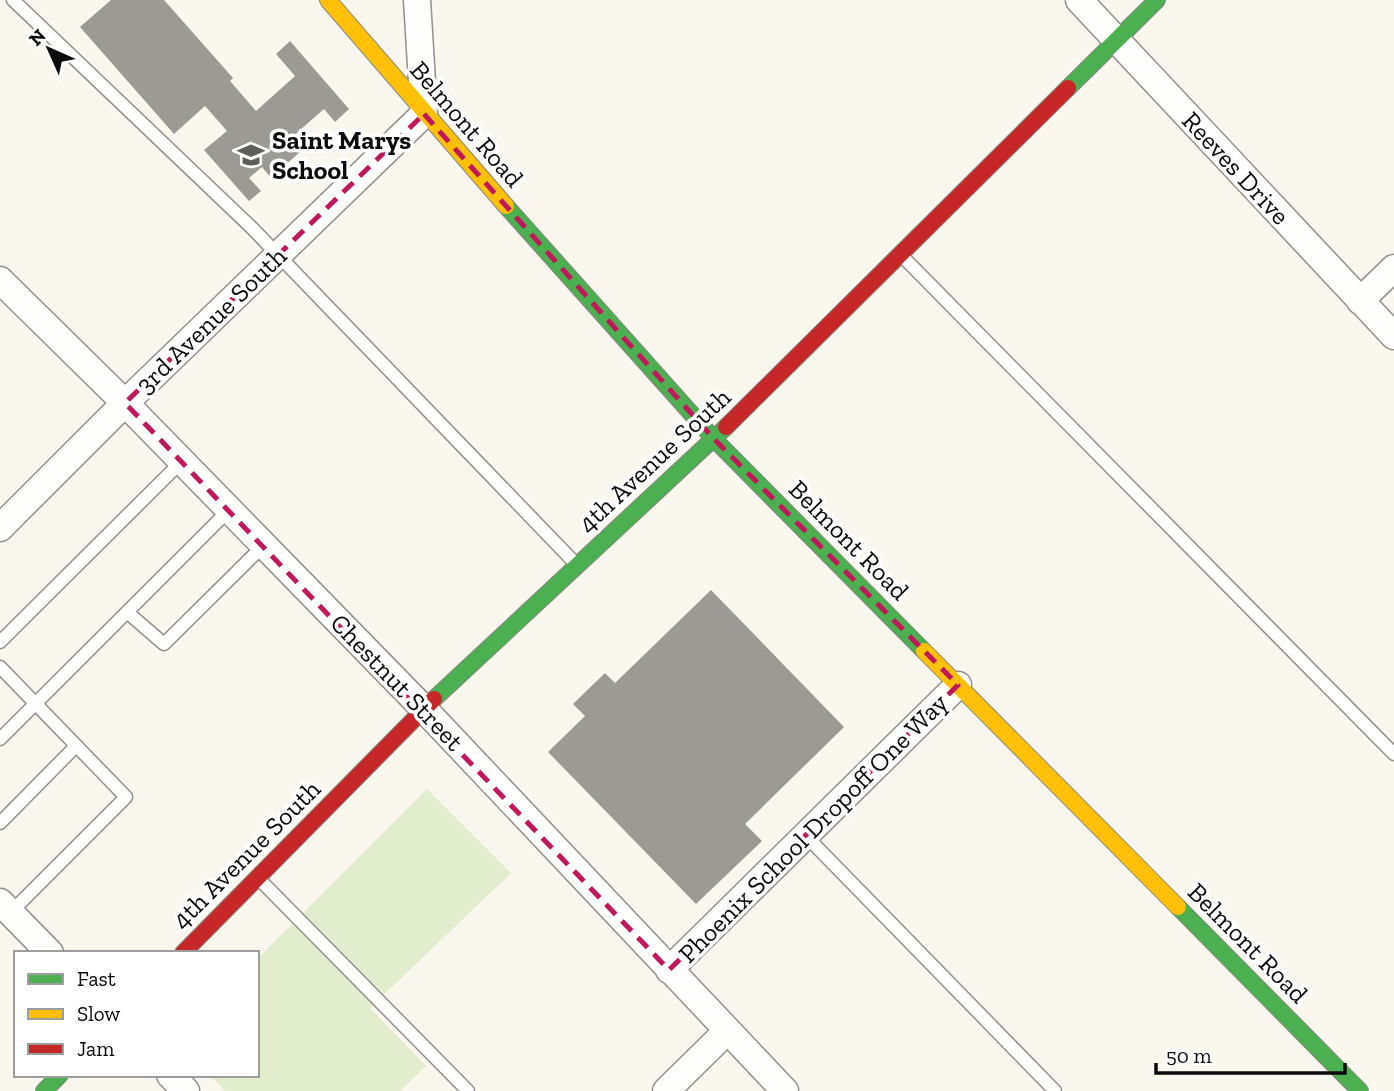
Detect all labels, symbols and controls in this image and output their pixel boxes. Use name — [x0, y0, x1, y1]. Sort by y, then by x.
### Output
north arrow — [14, 14, 84, 84]
text: N — [24, 24, 51, 51]
street label: Belmont Road — [403, 54, 531, 194]
street label: Reeves Drive — [1175, 105, 1297, 231]
place label: Saint Marys School — [272, 124, 411, 186]
school or university icon: Saint Marys School — [236, 140, 266, 170]
street label: 3rd Avenue South — [129, 240, 293, 400]
street label: 4th Avenue South — [571, 381, 737, 539]
street label: Belmont Road — [782, 473, 916, 607]
street label: Chestnut Street — [324, 607, 471, 757]
street label: Phoenix School Dropoff One Way — [672, 686, 955, 969]
street label: 4th Avenue South — [165, 773, 327, 935]
street label: Belmont Road — [1181, 876, 1315, 1010]
legend — [14, 951, 259, 1077]
text: Fast — [77, 966, 116, 991]
text: Slow — [77, 1001, 120, 1026]
scale bar — [1156, 1032, 1345, 1076]
text: Jam — [77, 1036, 114, 1061]
text: 50 m — [1166, 1043, 1212, 1068]

